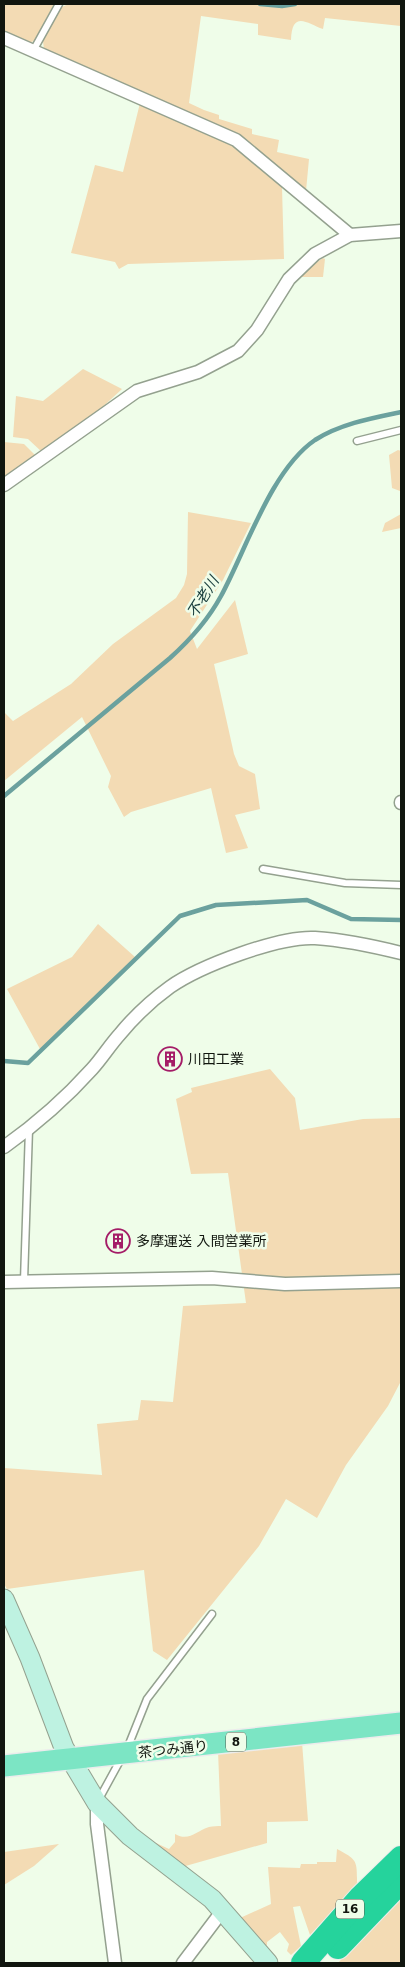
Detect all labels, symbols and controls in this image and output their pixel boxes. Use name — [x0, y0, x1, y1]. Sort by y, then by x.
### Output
water label: 不老川 — [183, 571, 224, 621]
building icon: 川田工業 — [157, 1046, 183, 1072]
place label: 川田工業 — [188, 1051, 244, 1067]
building icon: 多摩運送 入間営業所 — [105, 1228, 131, 1254]
place label: 多摩運送 入間営業所 — [136, 1233, 266, 1249]
road number: 8 — [226, 1732, 246, 1751]
street label: 茶つみ通り — [137, 1737, 209, 1761]
road number: 16 — [336, 1900, 364, 1918]

